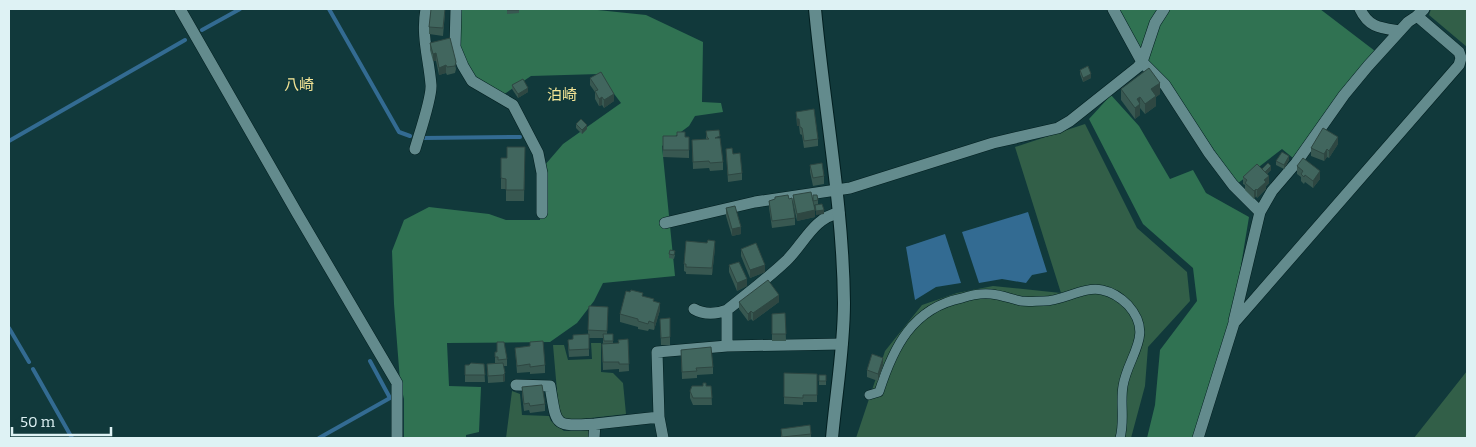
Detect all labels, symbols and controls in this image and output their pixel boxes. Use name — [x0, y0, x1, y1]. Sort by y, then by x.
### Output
district label: 八崎 — [284, 76, 314, 94]
district label: 泊崎 — [547, 86, 577, 104]
scale bar — [12, 404, 111, 436]
text: 50 m — [20, 413, 56, 431]

